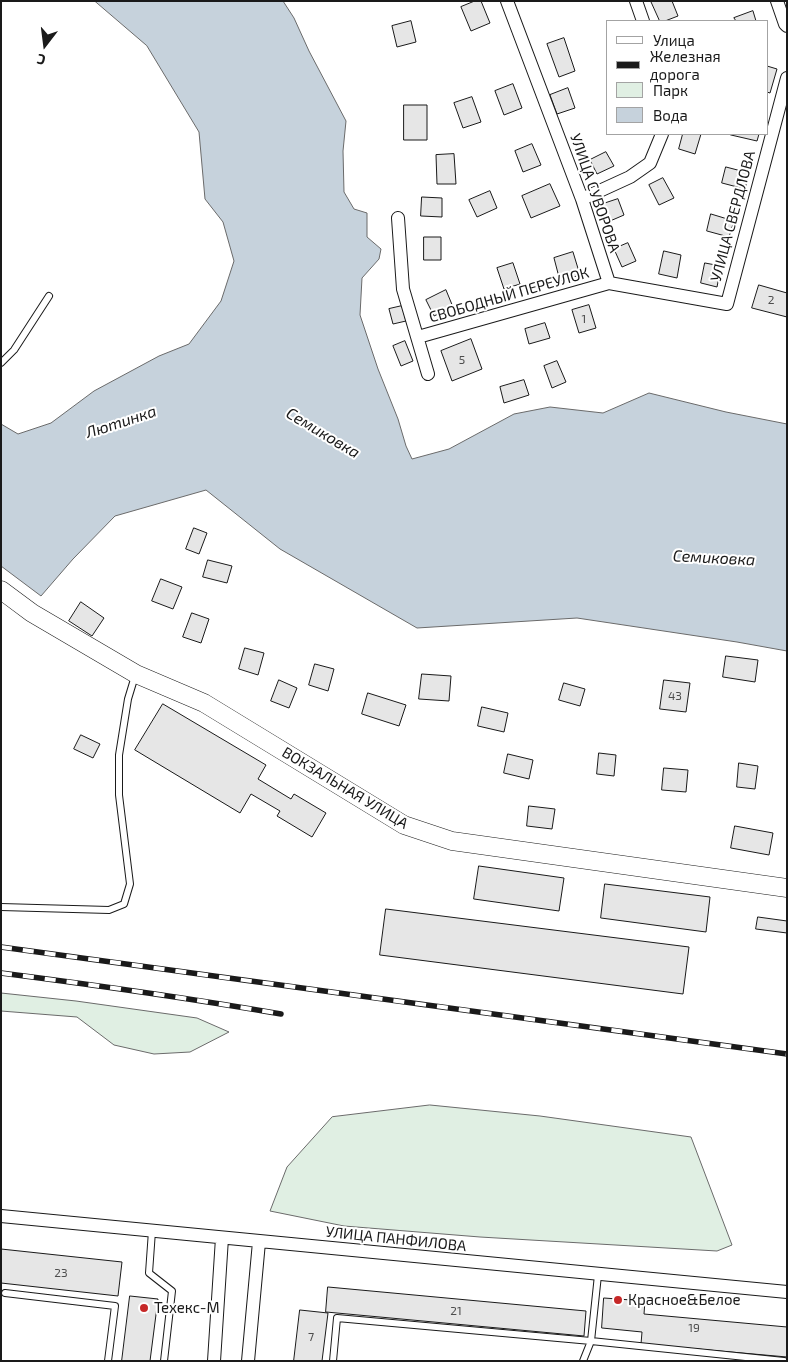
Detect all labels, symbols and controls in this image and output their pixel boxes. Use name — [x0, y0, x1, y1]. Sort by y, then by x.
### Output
north arrow — [20, 20, 70, 70]
legend — [606, 20, 768, 135]
text: Улица — [653, 31, 695, 49]
text: Железная дорога — [650, 47, 721, 83]
text: С — [35, 51, 47, 69]
text: Парк — [653, 81, 688, 99]
text: Вода — [653, 106, 688, 124]
street label: УЛИЦА СУВОРОВА — [566, 131, 624, 255]
street label: УЛИЦА СВЕРДЛОВА — [707, 149, 759, 283]
street label: СВОБОДНЫЙ ПЕРЕУЛОК — [427, 264, 591, 326]
house number: 2 — [768, 293, 774, 307]
house number: 1 — [582, 312, 586, 326]
house number: 5 — [459, 353, 465, 367]
water label: Лютинка — [83, 402, 159, 442]
water label: Семиковка — [283, 404, 363, 462]
water label: Семиковка — [672, 546, 756, 570]
house number: 43 — [668, 689, 682, 703]
street label: ВОКЗАЛЬНАЯ УЛИЦА — [279, 743, 411, 833]
street label: УЛИЦА ПАНФИЛОВА — [325, 1223, 467, 1255]
house number: 23 — [54, 1266, 68, 1280]
place label: Красное&Белое — [628, 1291, 741, 1309]
marker: Красное&Белое — [612, 1294, 624, 1306]
place label: Техекс-М — [154, 1299, 220, 1317]
marker: Техекс-М — [138, 1302, 150, 1314]
house number: 21 — [450, 1304, 462, 1318]
house number: 19 — [688, 1321, 700, 1335]
house number: 7 — [308, 1330, 314, 1344]

